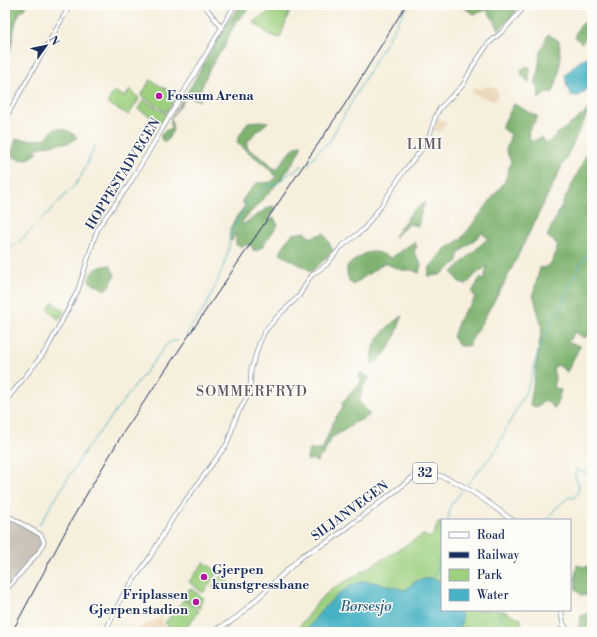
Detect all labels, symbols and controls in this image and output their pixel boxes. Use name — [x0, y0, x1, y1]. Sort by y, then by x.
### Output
north arrow — [26, 26, 66, 66]
text: N — [45, 34, 62, 49]
place label: Fossum Arena — [167, 88, 255, 104]
marker: Fossum Arena — [154, 91, 164, 101]
street label: HOPPESTADVEGEN — [82, 115, 164, 233]
district label: LIMI — [407, 136, 443, 154]
district label: SOMMERFRYD — [196, 383, 308, 401]
road number: 32 — [413, 463, 437, 483]
street label: SILJANVEGEN — [308, 477, 392, 544]
legend — [441, 519, 571, 611]
text: Road — [477, 528, 505, 543]
text: Railway — [477, 548, 519, 563]
place label: Gjerpen kunstgressbane — [212, 562, 309, 593]
text: Park — [477, 568, 503, 583]
marker: Gjerpen kunstgressbane — [199, 572, 209, 582]
place label: Friplassen Gjerpen stadion — [89, 587, 188, 618]
text: Water — [476, 588, 509, 603]
marker: Friplassen Gjerpen stadion — [191, 597, 201, 607]
water label: Børsesjø — [340, 598, 392, 616]

